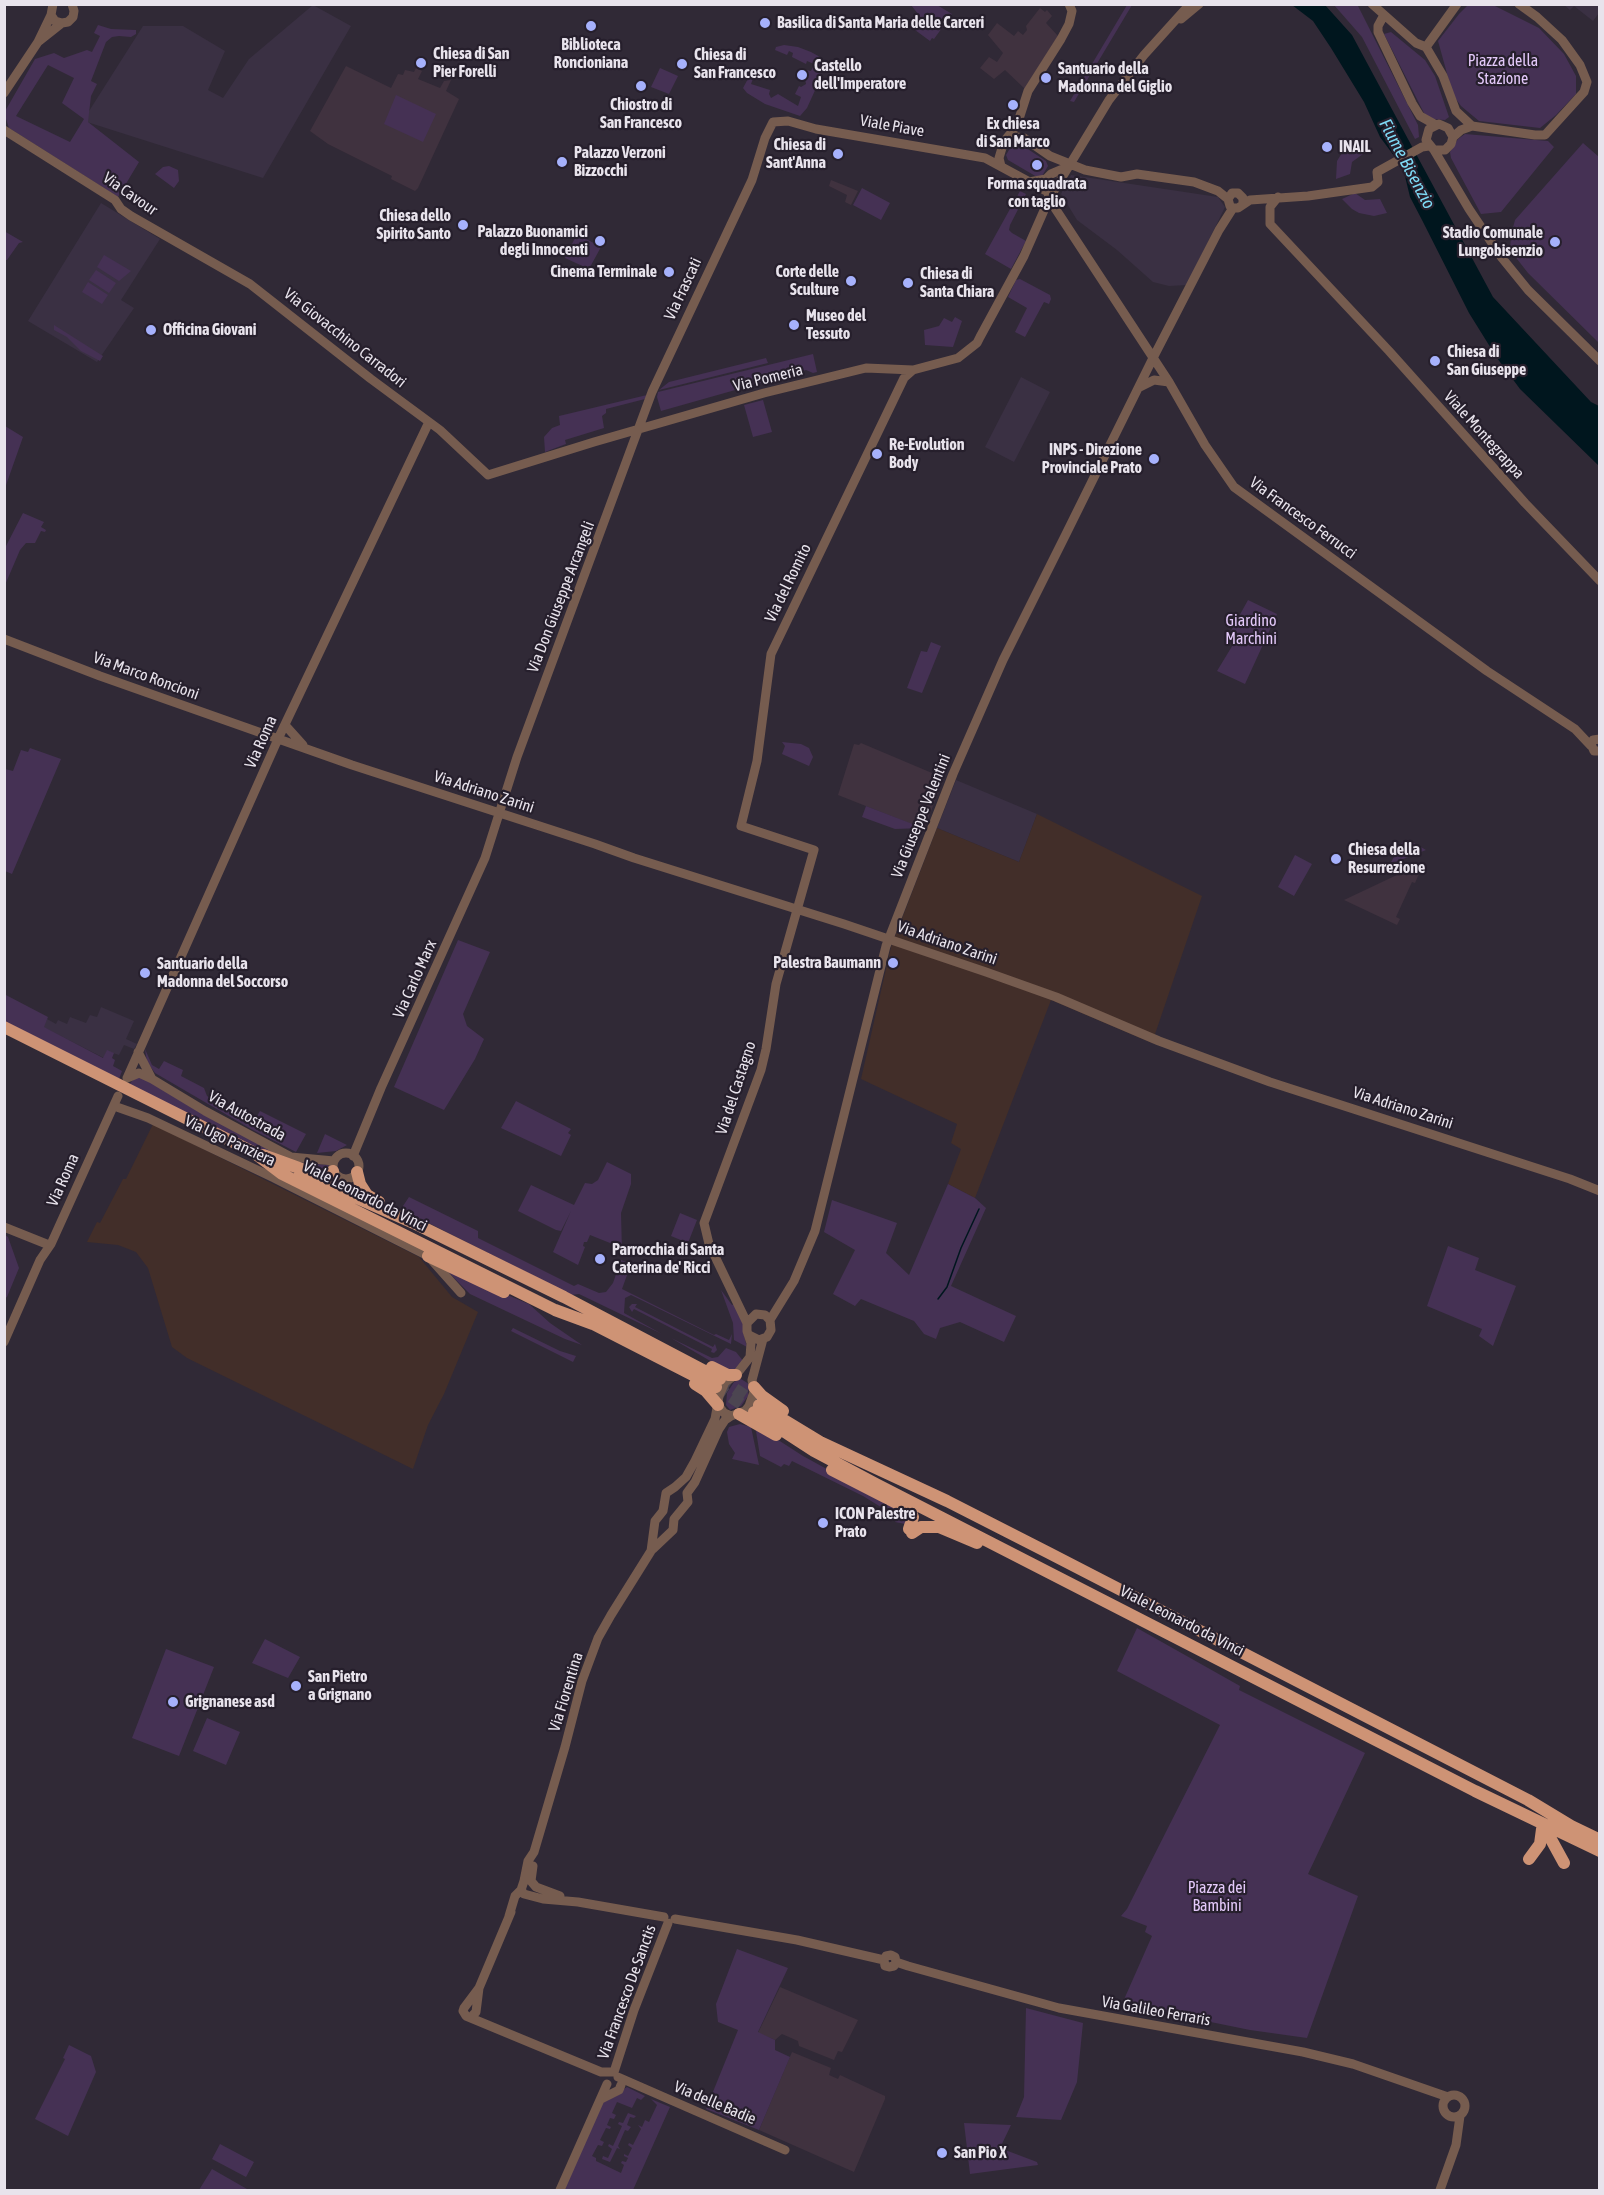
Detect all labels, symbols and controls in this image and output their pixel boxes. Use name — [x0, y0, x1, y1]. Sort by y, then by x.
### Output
place label: Basilica di Santa Maria delle Carceri — [777, 13, 984, 33]
marker: Basilica di Santa Maria delle Carceri — [758, 16, 772, 30]
marker: Biblioteca Roncioniana — [584, 19, 598, 33]
place label: Biblioteca Roncioniana — [554, 35, 628, 73]
place label: Chiesa di San Pier Forelli — [433, 44, 510, 82]
place label: Chiesa di San Francesco — [694, 45, 776, 83]
park label: Piazza della Stazione — [1468, 51, 1538, 89]
marker: Chiesa di San Pier Forelli — [414, 56, 428, 70]
place label: Castello dell'Imperatore — [814, 56, 906, 94]
marker: Chiesa di San Francesco — [675, 57, 689, 71]
place label: Santuario della Madonna del Giglio — [1058, 59, 1172, 97]
marker: Castello dell'Imperatore — [795, 68, 809, 82]
marker: Santuario della Madonna del Giglio — [1039, 71, 1053, 85]
marker: Chiostro di San Francesco — [634, 79, 648, 93]
place label: Chiostro di San Francesco — [600, 95, 682, 133]
marker: Ex chiesa di San Marco — [1006, 98, 1020, 112]
street label: Viale Piave — [858, 111, 926, 141]
place label: Ex chiesa di San Marco — [976, 114, 1050, 152]
water label: Fiume Bisenzio — [1374, 115, 1440, 213]
place label: Chiesa di Sant'Anna — [766, 135, 826, 173]
place label: INAIL — [1339, 137, 1371, 157]
marker: INAIL — [1320, 140, 1334, 154]
place label: Palazzo Verzoni Bizzocchi — [574, 143, 666, 181]
marker: Chiesa di Sant'Anna — [831, 147, 845, 161]
marker: Palazzo Verzoni Bizzocchi — [555, 155, 569, 169]
marker: Forma squadrata con taglio — [1030, 158, 1044, 172]
street label: Via Cavour — [99, 168, 161, 220]
place label: Forma squadrata con taglio — [987, 174, 1087, 212]
place label: Chiesa dello Spirito Santo — [377, 206, 451, 244]
marker: Chiesa dello Spirito Santo — [456, 218, 470, 232]
place label: Palazzo Buonamici degli Innocenti — [477, 222, 588, 260]
place label: Stadio Comunale Lungobisenzio — [1443, 223, 1543, 261]
marker: Palazzo Buonamici degli Innocenti — [593, 234, 607, 248]
marker: Stadio Comunale Lungobisenzio — [1548, 235, 1562, 249]
street label: Via Frascati — [660, 255, 706, 323]
place label: Cinema Terminale — [550, 262, 657, 282]
place label: Corte delle Sculture — [775, 262, 839, 300]
place label: Chiesa di Santa Chiara — [920, 264, 994, 302]
marker: Cinema Terminale — [662, 265, 676, 279]
marker: Corte delle Sculture — [844, 274, 858, 288]
marker: Chiesa di Santa Chiara — [901, 276, 915, 290]
street label: Via Giovacchino Carradori — [280, 284, 410, 392]
place label: Museo del Tessuto — [806, 306, 866, 344]
marker: Museo del Tessuto — [787, 318, 801, 332]
place label: Officina Giovani — [163, 320, 257, 340]
marker: Officina Giovani — [144, 323, 158, 337]
place label: Chiesa di San Giuseppe — [1447, 342, 1526, 380]
marker: Chiesa di San Giuseppe — [1428, 354, 1442, 368]
street label: Via Pomeria — [731, 360, 805, 396]
street label: Viale Montegrappa — [1440, 387, 1528, 483]
place label: Re-Evolution Body — [889, 435, 965, 473]
place label: INPS - Direzione Provinciale Prato — [1042, 440, 1142, 478]
marker: Re-Evolution Body — [870, 447, 884, 461]
marker: INPS - Direzione Provinciale Prato — [1147, 452, 1161, 466]
street label: Via Francesco Ferrucci — [1246, 473, 1360, 563]
street label: Via Don Giuseppe Arcangeli — [523, 519, 599, 675]
street label: Via del Romito — [761, 541, 815, 625]
park label: Giardino Marchini — [1225, 611, 1277, 649]
street label: Via Marco Roncioni — [90, 648, 202, 704]
street label: Via Roma — [241, 713, 281, 771]
street label: Via Giuseppe Valentini — [887, 751, 955, 881]
street label: Via Adriano Zarini — [431, 767, 537, 817]
place label: Chiesa della Resurrezione — [1348, 840, 1425, 878]
marker: Chiesa della Resurrezione — [1329, 852, 1343, 866]
street label: Via Adriano Zarini — [895, 917, 999, 969]
street label: Via Carlo Marx — [389, 937, 441, 1021]
place label: Palestra Baumann — [773, 953, 881, 973]
place label: Santuario della Madonna del Soccorso — [157, 954, 288, 992]
marker: Palestra Baumann — [886, 956, 900, 970]
marker: Santuario della Madonna del Soccorso — [138, 966, 152, 980]
street label: Via del Castagno — [712, 1039, 760, 1137]
street label: Via Adriano Zarini — [1350, 1083, 1456, 1133]
street label: Via Autostrada — [205, 1087, 289, 1145]
street label: Via Ugo Panziera — [181, 1112, 279, 1170]
street label: Via Roma — [43, 1151, 83, 1209]
street label: Viale Leonardo da Vinci — [300, 1156, 430, 1236]
place label: Parrocchia di Santa Caterina de' Ricci — [612, 1240, 724, 1278]
marker: Parrocchia di Santa Caterina de' Ricci — [593, 1252, 607, 1266]
place label: ICON Palestre Prato — [835, 1504, 915, 1542]
marker: ICON Palestre Prato — [816, 1516, 830, 1530]
street label: Viale Leonardo da Vinci — [1117, 1581, 1247, 1661]
street label: Via Fiorentina — [545, 1650, 587, 1734]
place label: San Pietro a Grignano — [308, 1667, 372, 1705]
marker: San Pietro a Grignano — [289, 1679, 303, 1693]
place label: Grignanese asd — [185, 1692, 275, 1712]
marker: Grignanese asd — [166, 1695, 180, 1709]
park label: Piazza dei Bambini — [1188, 1878, 1246, 1916]
street label: Via Francesco De Sanctis — [594, 1922, 660, 2062]
street label: Via Galileo Ferraris — [1100, 1992, 1212, 2030]
street label: Via delle Badie — [671, 2077, 759, 2129]
place label: San Pio X — [954, 2143, 1006, 2163]
marker: San Pio X — [935, 2146, 949, 2160]

